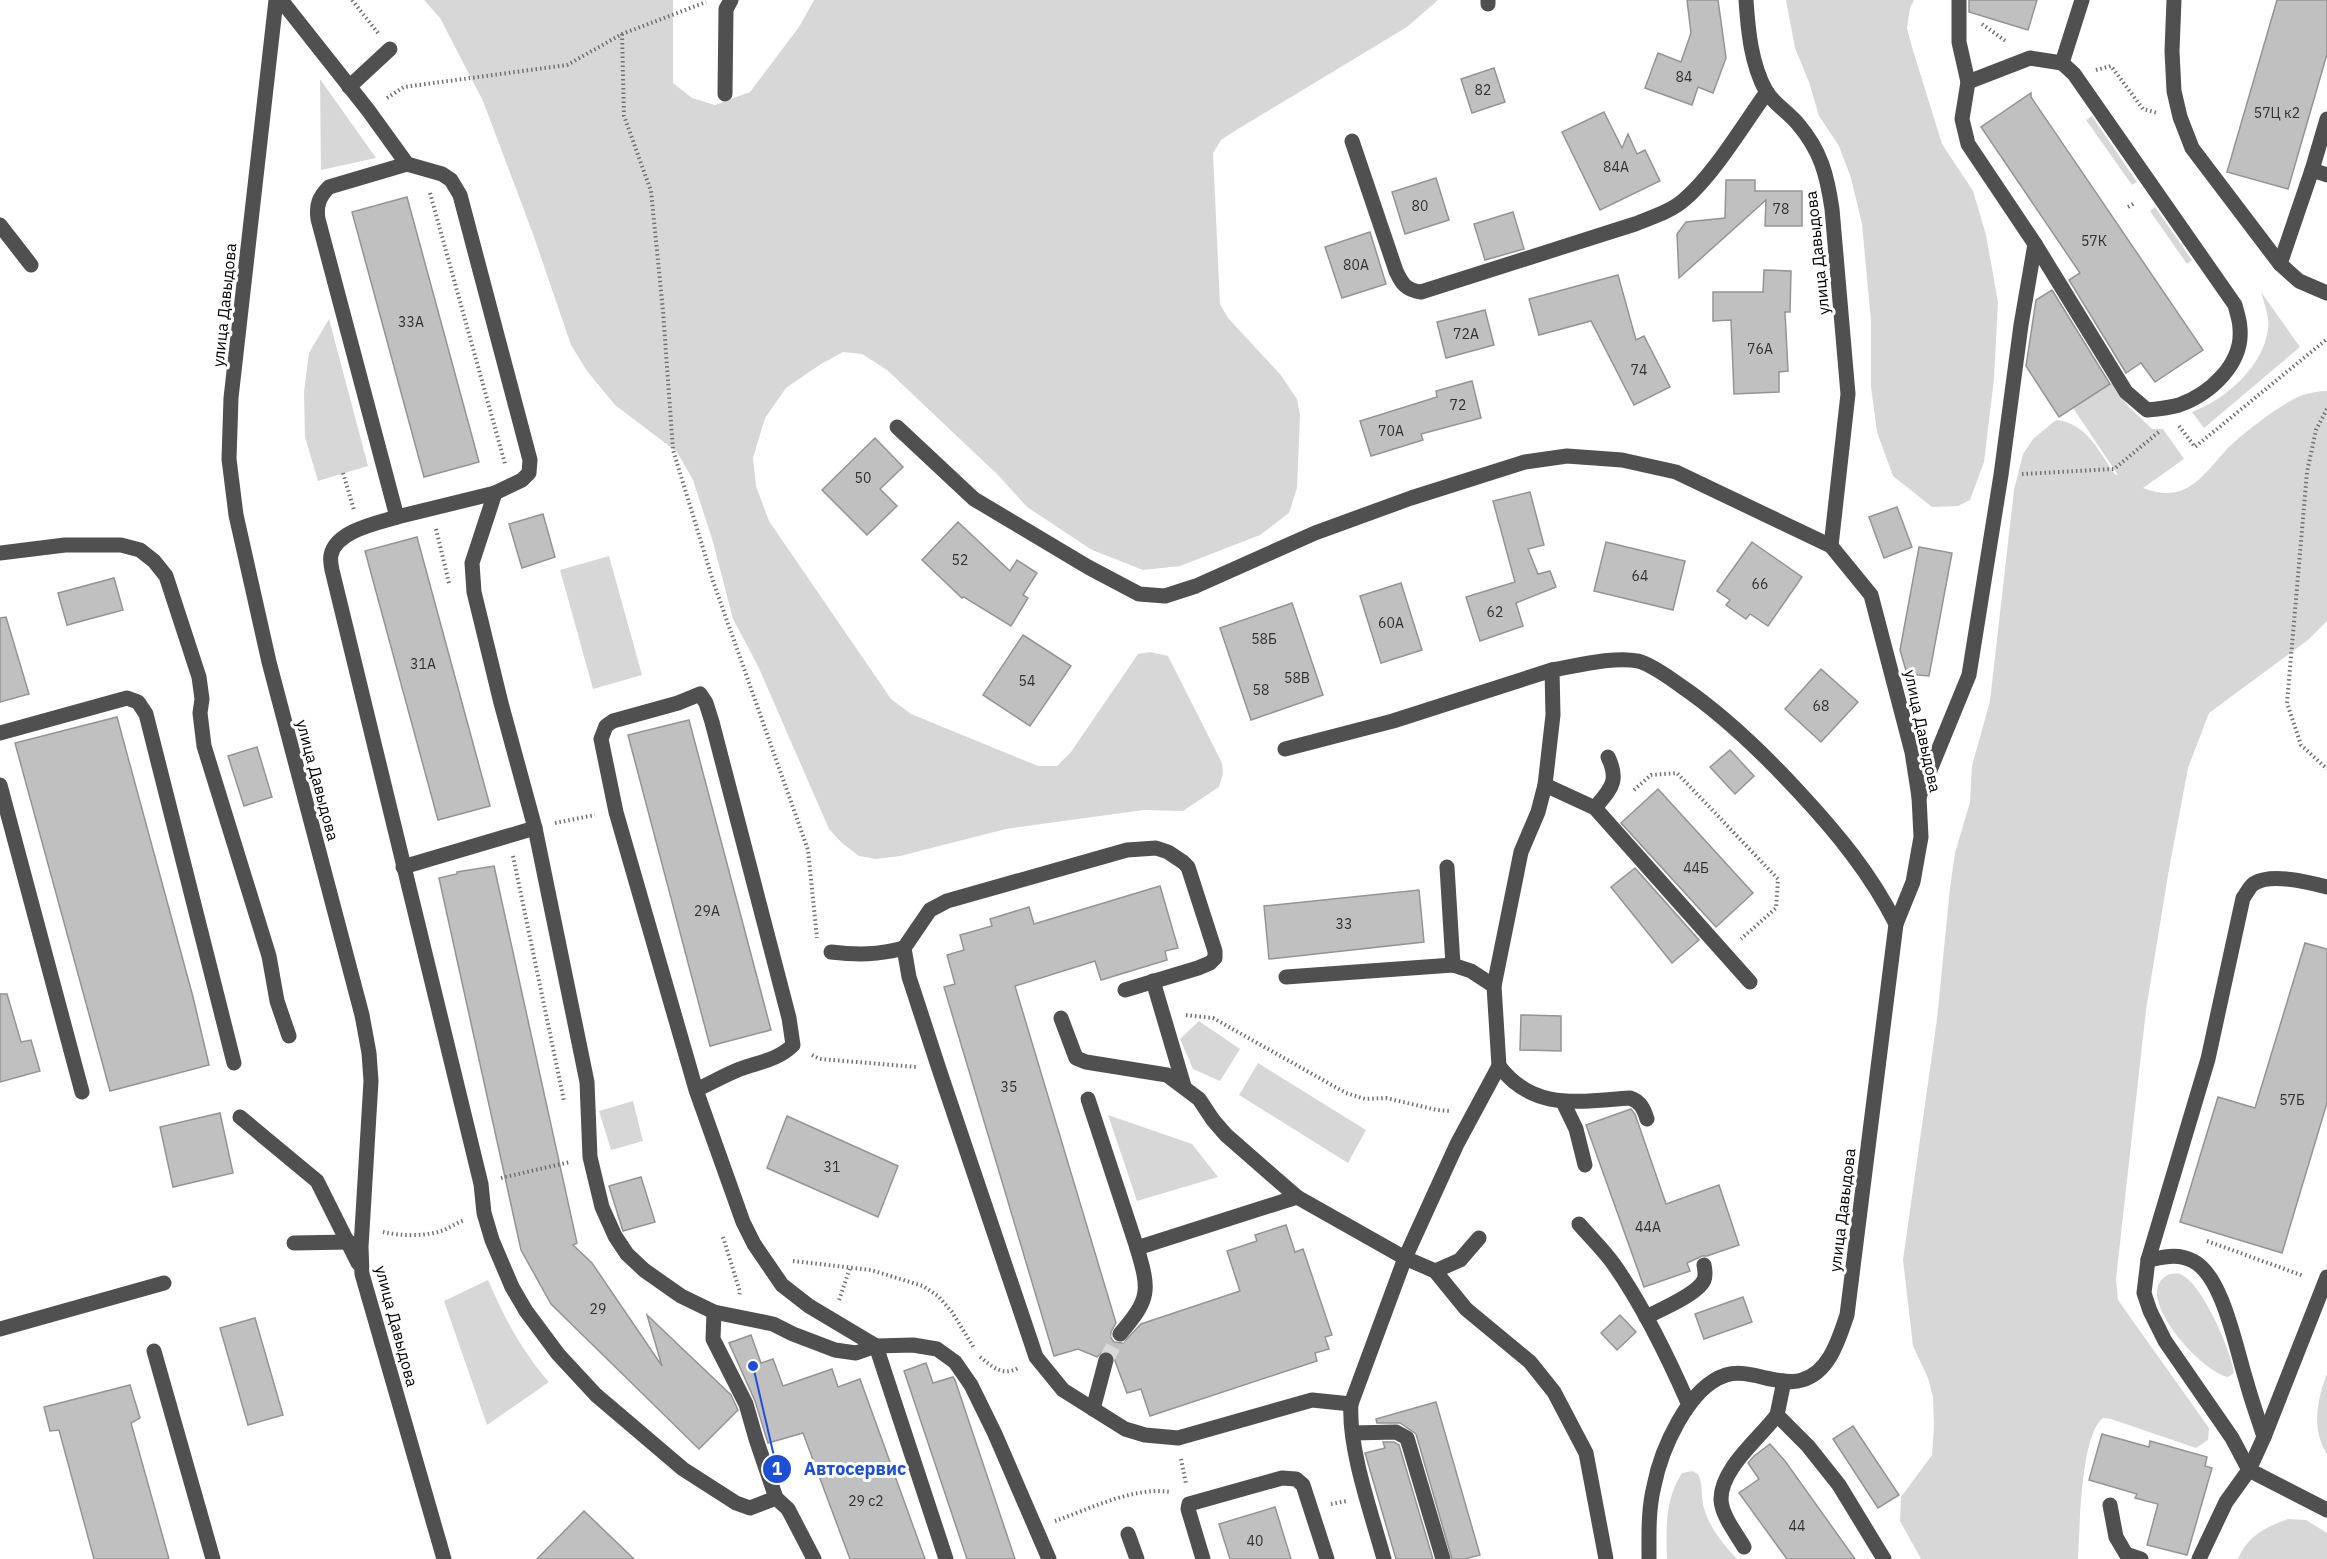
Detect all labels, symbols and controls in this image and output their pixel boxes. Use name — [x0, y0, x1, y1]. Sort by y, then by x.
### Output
house number: 84 — [1676, 68, 1692, 86]
house number: 82 — [1475, 81, 1491, 99]
house number: 57Ц к2 — [2254, 104, 2300, 122]
house number: 84А — [1603, 158, 1629, 176]
street label: улица Давыдова — [1800, 190, 1833, 316]
house number: 80 — [1412, 197, 1428, 215]
house number: 78 — [1773, 200, 1789, 218]
house number: 57К — [2081, 232, 2107, 250]
street label: улица Давыдова — [208, 242, 241, 368]
house number: 80А — [1343, 256, 1369, 274]
house number: 33А — [398, 313, 424, 331]
house number: 72А — [1453, 325, 1479, 343]
house number: 76А — [1747, 340, 1773, 358]
house number: 74 — [1631, 361, 1647, 379]
house number: 72 — [1450, 396, 1466, 414]
house number: 70А — [1378, 422, 1404, 440]
house number: 50 — [855, 469, 871, 487]
house number: 52 — [952, 551, 968, 569]
house number: 64 — [1632, 567, 1648, 585]
house number: 66 — [1752, 575, 1768, 593]
house number: 62 — [1487, 603, 1503, 621]
house number: 60А — [1378, 614, 1404, 632]
house number: 58Б — [1251, 630, 1277, 648]
house number: 31А — [410, 655, 436, 673]
street label: улица Давыдова — [1900, 668, 1946, 794]
house number: 58В — [1284, 669, 1310, 687]
house number: 54 — [1019, 672, 1035, 690]
house number: 58 — [1253, 681, 1269, 699]
house number: 68 — [1813, 697, 1829, 715]
street label: улица Давыдова — [292, 717, 344, 843]
house number: 44Б — [1683, 859, 1709, 877]
house number: 29А — [694, 902, 720, 920]
house number: 33 — [1336, 915, 1352, 933]
house number: 35 — [1001, 1078, 1017, 1096]
house number: 57Б — [2279, 1091, 2305, 1109]
street label: улица Давыдова — [1824, 1146, 1860, 1273]
house number: 31 — [824, 1158, 840, 1176]
house number: 44А — [1635, 1218, 1661, 1236]
street label: улица Давыдова — [371, 1263, 423, 1389]
house number: 29 — [590, 1300, 606, 1318]
callout: Автосервис — [762, 1451, 919, 1487]
text: 1 — [772, 1457, 783, 1480]
text: Автосервис — [804, 1457, 906, 1480]
house number: 29 с2 — [848, 1492, 884, 1510]
house number: 44 — [1789, 1517, 1805, 1535]
house number: 40 — [1247, 1532, 1263, 1550]

